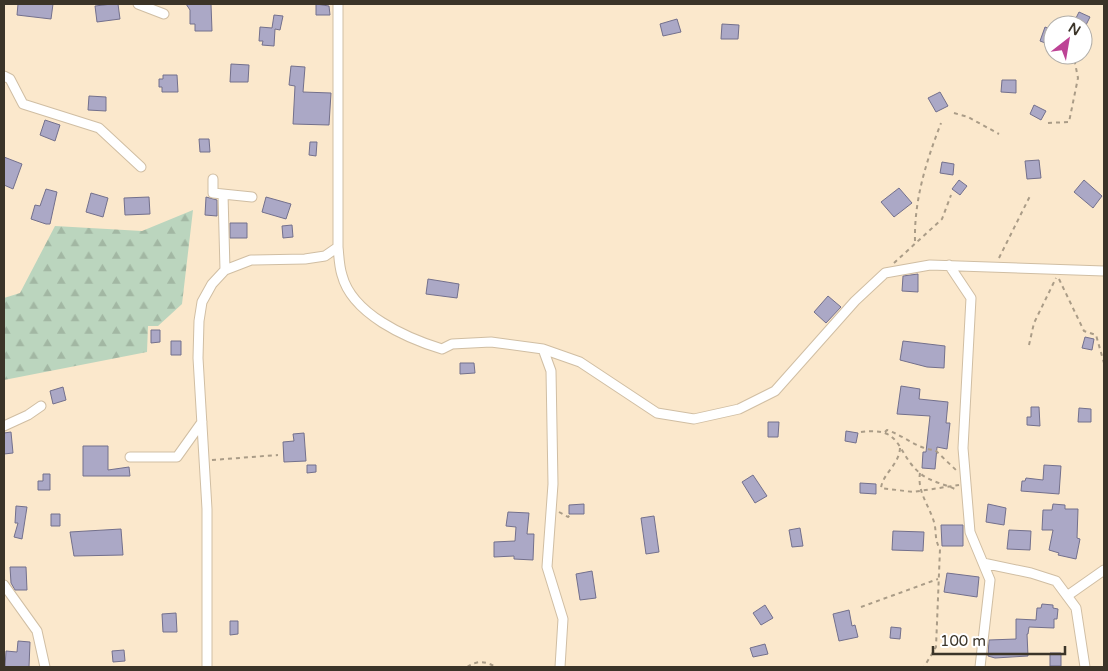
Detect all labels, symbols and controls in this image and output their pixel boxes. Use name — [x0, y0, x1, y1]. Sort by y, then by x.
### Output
north arrow — [1043, 15, 1093, 65]
text: N — [1065, 19, 1084, 39]
scale bar — [933, 624, 1066, 656]
text: 100 m — [940, 632, 986, 650]

